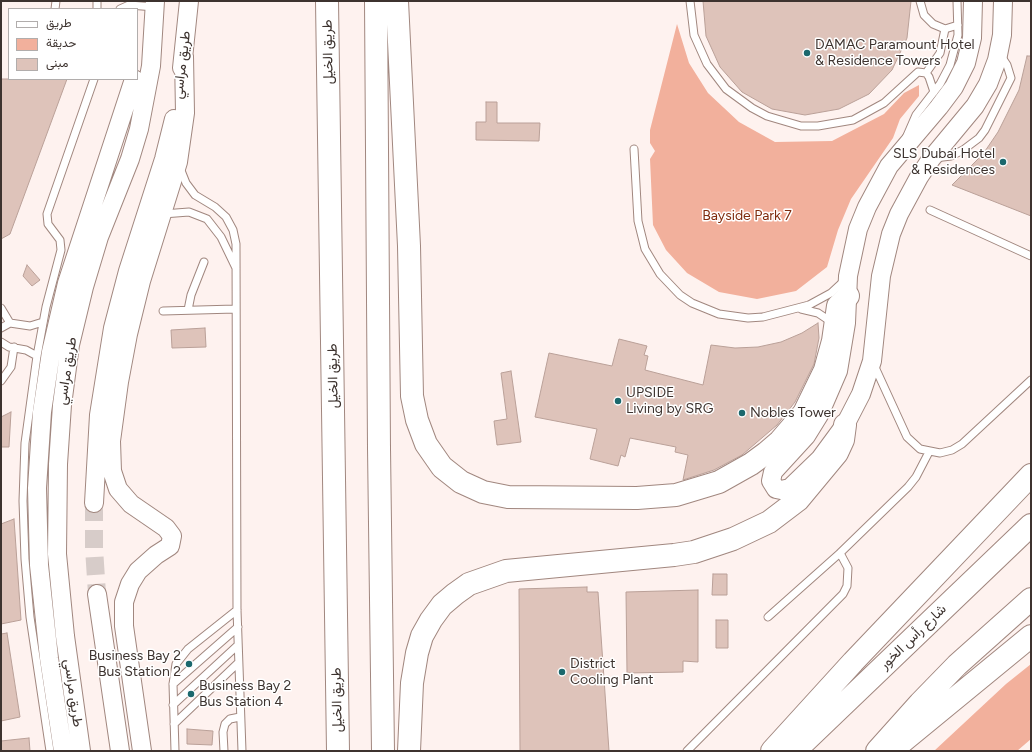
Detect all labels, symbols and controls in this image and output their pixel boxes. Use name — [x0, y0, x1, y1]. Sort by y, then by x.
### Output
legend — [8, 8, 138, 80]
text: طريق — [46, 16, 71, 30]
street label: طريق الخيل — [319, 19, 337, 85]
street label: طريق مراسي — [169, 30, 195, 100]
text: حديقة — [46, 36, 76, 50]
place label: DAMAC Paramount Hotel & Residence Towers — [815, 37, 975, 70]
marker: DAMAC Paramount Hotel & Residence Towers — [802, 48, 812, 58]
text: مبنى — [46, 56, 68, 70]
place label: SLS Dubai Hotel & Residences — [893, 146, 995, 178]
marker: SLS Dubai Hotel & Residences — [998, 157, 1008, 167]
park label: Bayside Park 7 — [702, 208, 792, 224]
street label: طريق مراسي — [53, 336, 81, 406]
street label: طريق الخيل — [324, 343, 342, 409]
place label: UPSIDE Living by SRG — [626, 385, 713, 418]
marker: UPSIDE Living by SRG — [613, 396, 623, 406]
place label: Nobles Tower — [750, 405, 836, 421]
marker: Nobles Tower — [737, 408, 747, 418]
street label: شارع رأس الخور — [876, 601, 950, 673]
place label: Business Bay 2 Bus Station 2 — [89, 648, 181, 680]
place label: District Cooling Plant — [570, 656, 654, 688]
street label: طريق مراسي — [60, 658, 86, 728]
marker: Business Bay 2 Bus Station 2 — [184, 659, 194, 669]
street label: طريق الخيل — [328, 667, 346, 733]
marker: District Cooling Plant — [557, 667, 567, 677]
place label: Business Bay 2 Bus Station 4 — [199, 678, 291, 710]
marker: Business Bay 2 Bus Station 4 — [186, 689, 196, 699]

